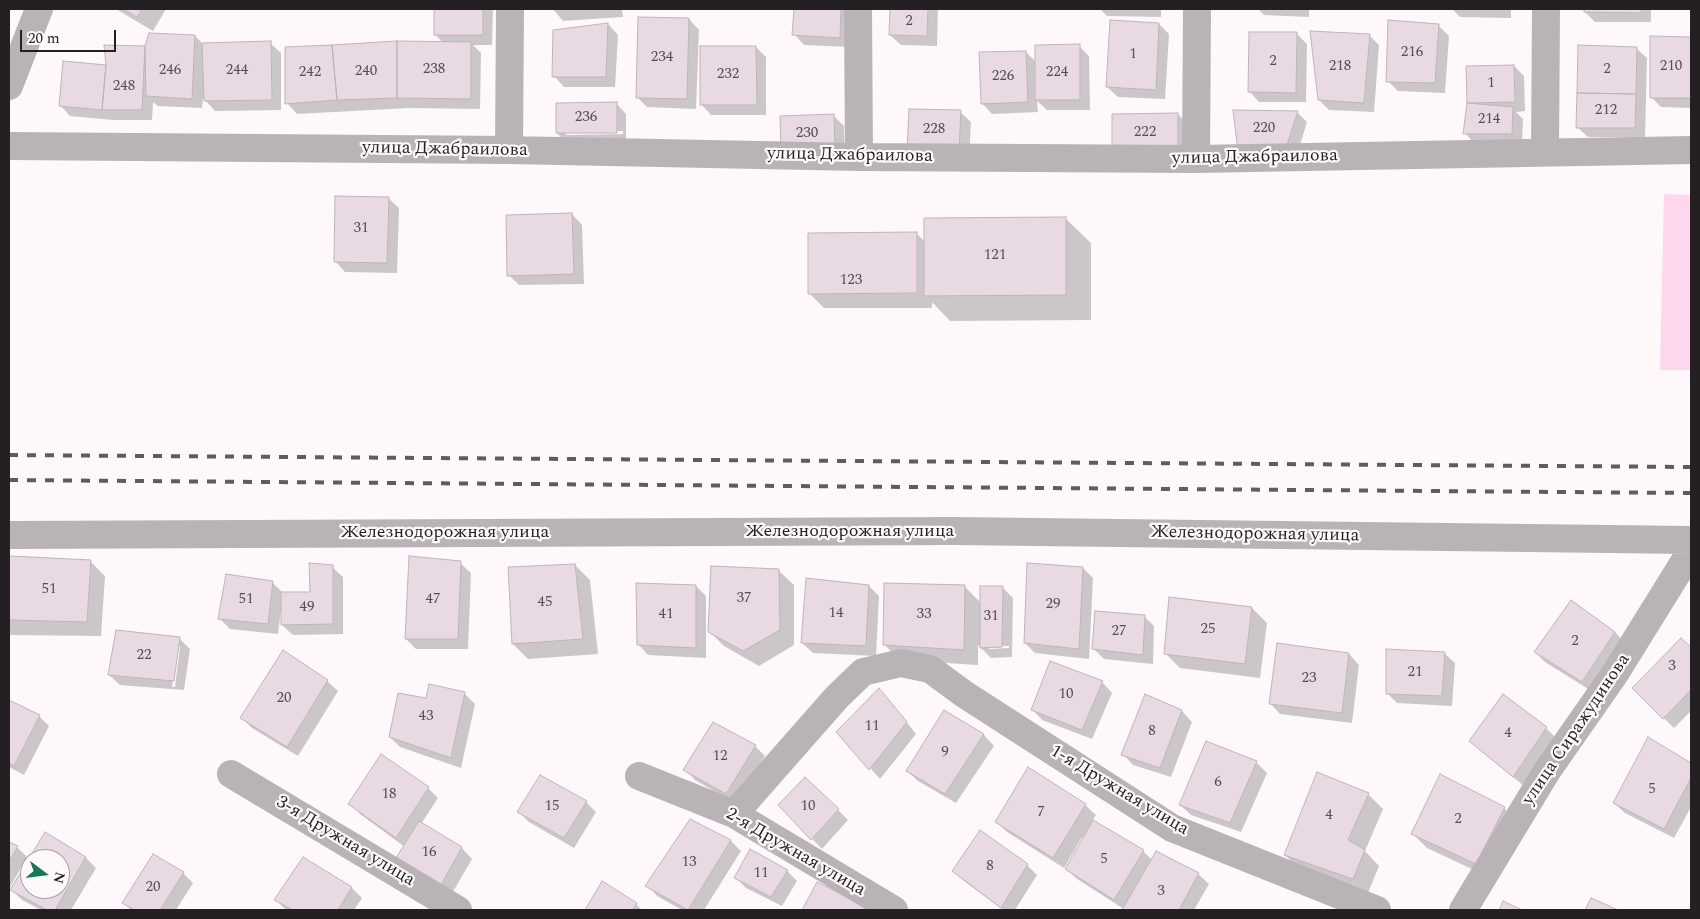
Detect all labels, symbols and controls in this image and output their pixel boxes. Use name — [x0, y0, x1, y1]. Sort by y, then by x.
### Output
house number: 2 — [905, 13, 913, 31]
scale bar — [22, 20, 119, 52]
text: 20 m — [28, 27, 60, 50]
house number: 216 — [1401, 44, 1423, 62]
house number: 1 — [1129, 46, 1137, 64]
house number: 234 — [651, 49, 673, 67]
house number: 2 — [1269, 53, 1277, 71]
house number: 218 — [1329, 58, 1351, 76]
house number: 210 — [1660, 58, 1682, 76]
house number: 238 — [423, 61, 445, 79]
house number: 2 — [1603, 61, 1611, 79]
house number: 246 — [159, 62, 181, 80]
house number: 244 — [226, 62, 248, 80]
house number: 240 — [355, 63, 377, 81]
house number: 242 — [299, 64, 321, 82]
house number: 224 — [1046, 64, 1068, 82]
house number: 232 — [717, 66, 739, 84]
house number: 226 — [992, 68, 1014, 86]
house number: 1 — [1487, 75, 1495, 93]
house number: 248 — [113, 78, 135, 96]
house number: 212 — [1595, 102, 1617, 120]
house number: 236 — [575, 109, 597, 127]
house number: 214 — [1478, 111, 1500, 129]
house number: 220 — [1253, 120, 1275, 138]
house number: 228 — [923, 121, 945, 139]
house number: 222 — [1134, 124, 1156, 142]
house number: 230 — [796, 125, 818, 143]
street label: улица Джабраилова — [362, 138, 528, 162]
street label: улица Джабраилова — [767, 144, 933, 168]
street label: улица Джабраилова — [1172, 146, 1338, 170]
house number: 31 — [354, 220, 368, 238]
house number: 121 — [984, 247, 1006, 265]
house number: 123 — [840, 272, 862, 290]
street label: Железнодорожная улица — [746, 521, 954, 543]
street label: Железнодорожная улица — [341, 522, 549, 544]
street label: Железнодорожная улица — [1151, 522, 1359, 548]
house number: 51 — [42, 581, 56, 599]
house number: 37 — [737, 590, 751, 608]
house number: 51 — [239, 591, 253, 609]
house number: 47 — [426, 591, 440, 609]
house number: 45 — [538, 594, 552, 612]
house number: 29 — [1046, 596, 1060, 614]
house number: 49 — [300, 599, 314, 617]
house number: 14 — [829, 605, 843, 623]
house number: 41 — [659, 606, 673, 624]
house number: 33 — [917, 606, 931, 624]
house number: 31 — [984, 608, 998, 626]
house number: 25 — [1201, 621, 1215, 639]
house number: 27 — [1112, 623, 1126, 641]
house number: 2 — [1571, 633, 1579, 651]
house number: 22 — [137, 647, 151, 665]
street label: улица Сиражудинова — [1518, 650, 1636, 810]
house number: 3 — [1668, 658, 1676, 676]
house number: 21 — [1408, 664, 1422, 682]
house number: 23 — [1302, 670, 1316, 688]
house number: 10 — [1059, 686, 1073, 704]
house number: 20 — [277, 690, 291, 708]
house number: 43 — [419, 708, 433, 726]
house number: 11 — [865, 718, 879, 736]
house number: 8 — [1148, 723, 1156, 741]
house number: 4 — [1504, 725, 1512, 743]
street label: 1-я Дружная улица — [1046, 741, 1192, 841]
house number: 9 — [941, 744, 949, 762]
house number: 12 — [713, 748, 727, 766]
house number: 6 — [1214, 774, 1222, 792]
house number: 5 — [1648, 781, 1656, 799]
house number: 18 — [382, 786, 396, 804]
street label: 3-я Дружная улица — [272, 792, 418, 892]
house number: 15 — [545, 798, 559, 816]
house number: 10 — [801, 798, 815, 816]
street label: 2-я Дружная улица — [721, 804, 869, 902]
house number: 7 — [1037, 804, 1045, 822]
house number: 4 — [1325, 807, 1333, 825]
house number: 2 — [1454, 811, 1462, 829]
house number: 16 — [422, 844, 436, 862]
north arrow — [20, 849, 70, 899]
house number: 5 — [1100, 851, 1108, 869]
house number: 13 — [682, 854, 696, 872]
house number: 8 — [986, 858, 994, 876]
house number: 11 — [754, 865, 768, 883]
text: N — [47, 870, 71, 886]
house number: 20 — [146, 879, 160, 897]
house number: 3 — [1157, 883, 1165, 901]

